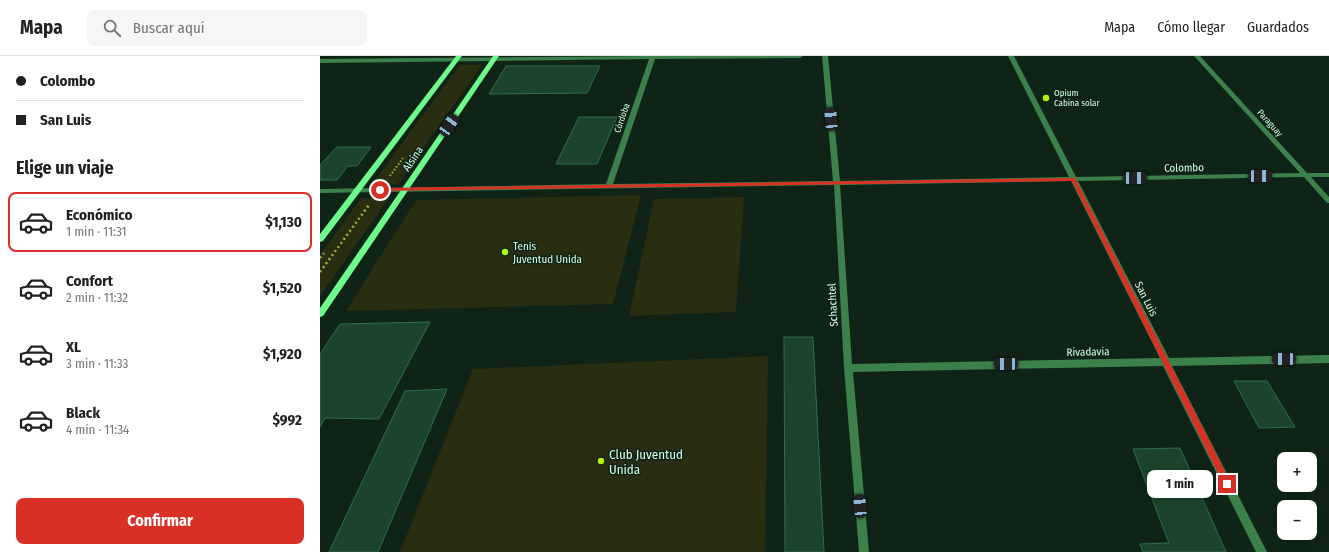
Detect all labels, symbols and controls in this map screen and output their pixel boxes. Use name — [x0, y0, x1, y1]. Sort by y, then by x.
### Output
search box — [87, 10, 367, 46]
text: Mapa — [20, 16, 63, 39]
icon: search — [101, 17, 123, 39]
text: Buscar aquí — [133, 19, 205, 37]
text: Mapa — [1104, 19, 1135, 36]
text: Cómo llegar — [1157, 19, 1225, 36]
text: Guardados — [1247, 19, 1309, 36]
text: Colombo — [40, 72, 95, 90]
place label: Opium Cabina solar — [1054, 88, 1101, 108]
marker: Opium Cabina solar — [1041, 93, 1051, 103]
street label: Córdoba — [612, 101, 632, 134]
car — [824, 107, 838, 131]
street label: Paraguay — [1255, 107, 1285, 139]
text: San Luis — [40, 111, 91, 129]
car — [437, 112, 461, 138]
street label: Alsina — [400, 144, 426, 174]
text: Elige un viaje — [16, 157, 114, 179]
street label: Colombo — [1164, 161, 1204, 175]
car — [1248, 170, 1272, 182]
car — [1123, 172, 1147, 184]
route start — [371, 181, 389, 199]
icon: car — [18, 204, 54, 240]
text: Económico — [66, 206, 133, 224]
text: $1,130 — [265, 213, 302, 231]
text: 1 min · 11:31 — [66, 224, 127, 239]
place label: Tenis Juventud Unida — [513, 240, 582, 266]
marker: Tenis Juventud Unida — [500, 247, 510, 257]
icon: car — [18, 270, 54, 306]
text: Confort — [66, 272, 113, 290]
text: $1,520 — [263, 279, 302, 297]
street label: San Luis — [1132, 279, 1160, 319]
street label: Schachtel — [825, 283, 841, 327]
text: 2 min · 11:32 — [66, 290, 128, 305]
icon: car — [18, 336, 54, 372]
text: XL — [66, 338, 81, 356]
text: $1,920 — [263, 345, 302, 363]
street label: Rivadavia — [1066, 345, 1110, 359]
car — [1272, 353, 1296, 365]
text: 3 min · 11:33 — [66, 356, 128, 371]
car — [994, 358, 1018, 370]
icon: car — [18, 402, 54, 438]
text: Black — [66, 404, 100, 422]
text: $992 — [273, 411, 302, 429]
text: 4 min · 11:34 — [66, 422, 129, 437]
place label: Club Juventud Unida — [609, 447, 683, 477]
map controls — [1277, 452, 1317, 540]
button: + — [1277, 452, 1317, 492]
marker: Club Juventud Unida — [596, 456, 606, 466]
callout: 1 min — [1147, 470, 1213, 498]
route end — [1218, 475, 1236, 493]
text: 1 min — [1166, 476, 1194, 491]
car — [853, 494, 867, 518]
button: Confirmar — [16, 498, 304, 544]
button: − — [1277, 500, 1317, 540]

